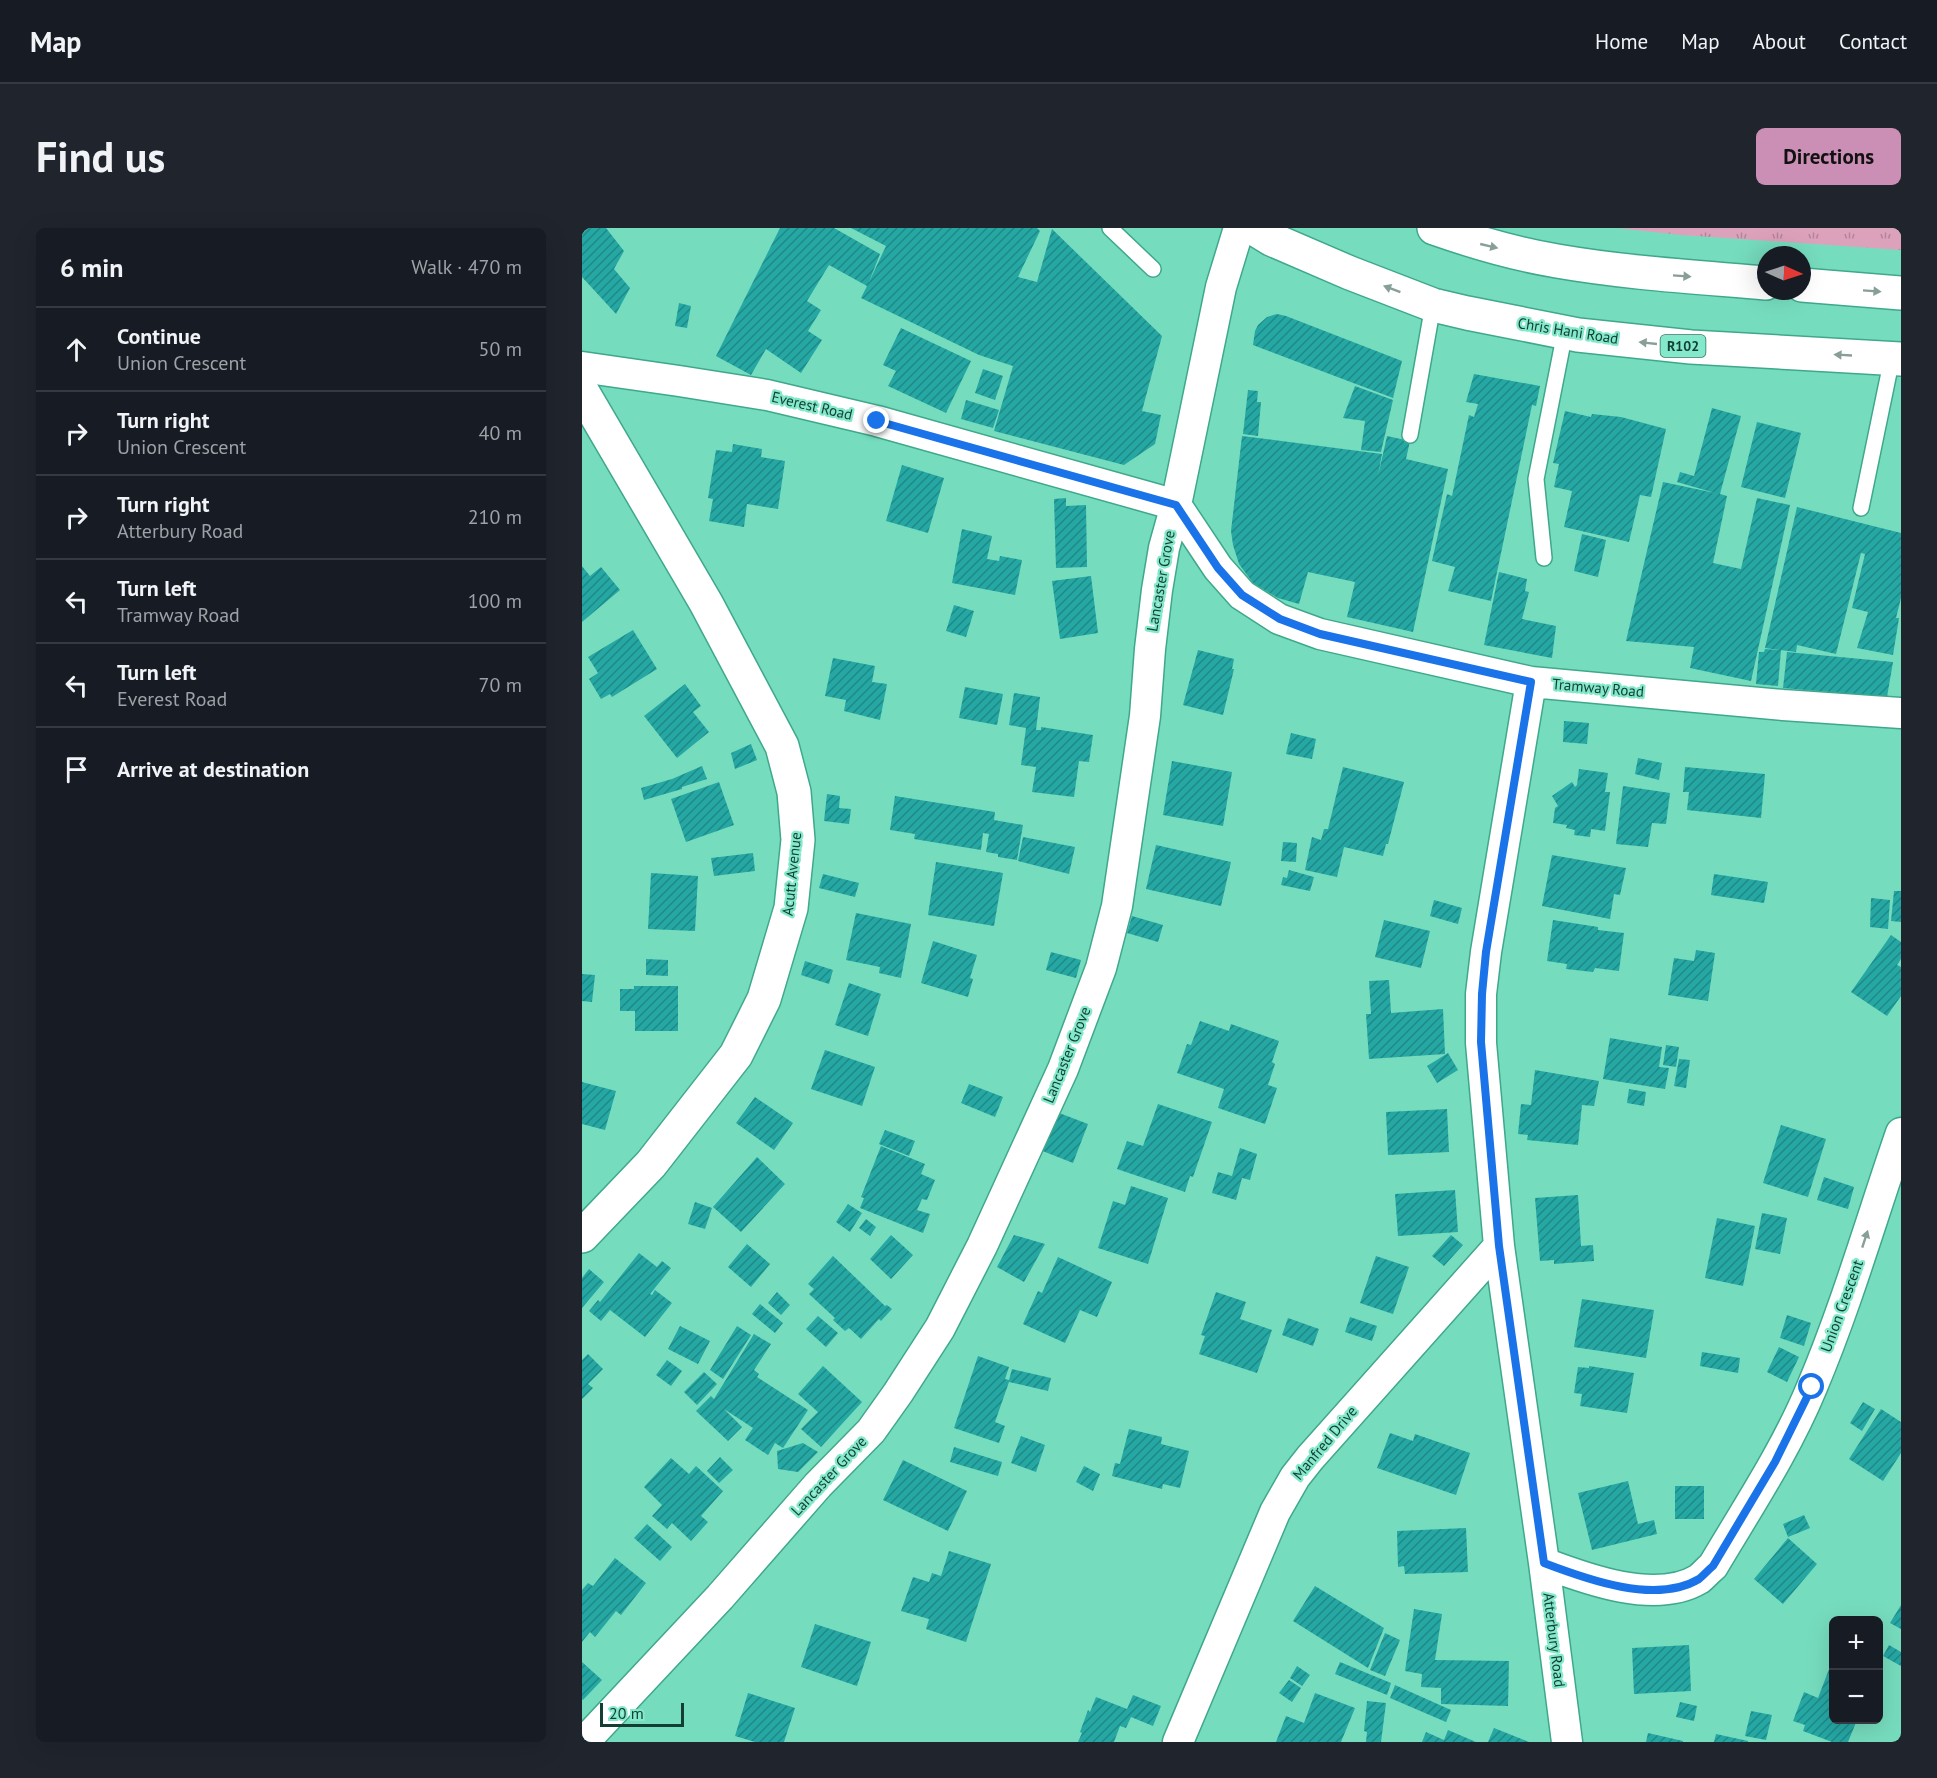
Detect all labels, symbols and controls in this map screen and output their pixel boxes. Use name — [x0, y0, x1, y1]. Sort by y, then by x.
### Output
text: Map — [30, 23, 81, 60]
text: Home — [1595, 28, 1648, 55]
text: Map — [1681, 28, 1720, 55]
text: About — [1753, 28, 1806, 55]
text: Contact — [1839, 28, 1907, 55]
button: Directions — [1756, 128, 1901, 185]
text: Find us — [36, 129, 165, 184]
one-way arrow — [1480, 241, 1498, 251]
north arrow — [1757, 246, 1811, 300]
text: 6 min — [60, 251, 123, 284]
text: Walk · 470 m — [411, 254, 522, 280]
one-way arrow — [1672, 272, 1691, 281]
one-way arrow — [1383, 284, 1401, 293]
one-way arrow — [1863, 286, 1882, 296]
street label: Chris Hani Road — [1516, 313, 1620, 348]
text: Continue — [117, 322, 201, 350]
icon: ahead — [60, 333, 93, 366]
road number: R102 — [1660, 335, 1706, 357]
text: 50 m — [479, 336, 522, 362]
one-way arrow — [1638, 338, 1657, 347]
text: Union Crescent — [117, 350, 246, 376]
one-way arrow — [1833, 351, 1852, 360]
street label: Everest Road — [770, 387, 854, 424]
text: Turn right — [117, 406, 209, 434]
route end — [863, 407, 889, 433]
icon: right — [60, 417, 93, 450]
text: 40 m — [479, 420, 522, 446]
text: Union Crescent — [117, 434, 246, 460]
text: Turn right — [117, 490, 209, 518]
icon: right — [60, 501, 93, 534]
text: 210 m — [468, 504, 522, 530]
text: Atterbury Road — [117, 518, 243, 544]
street label: Lancaster Grove — [1142, 529, 1179, 633]
text: Turn left — [117, 574, 197, 602]
icon: left — [60, 585, 93, 618]
text: 100 m — [468, 588, 522, 614]
text: Tramway Road — [117, 602, 240, 628]
text: Turn left — [117, 658, 197, 686]
icon: left — [60, 669, 93, 702]
text: 70 m — [479, 672, 522, 698]
street label: Tramway Road — [1551, 674, 1645, 701]
text: Everest Road — [117, 686, 227, 712]
icon: arrive — [60, 753, 93, 786]
text: Arrive at destination — [117, 755, 309, 783]
street label: Acutt Avenue — [778, 831, 805, 917]
street label: Lancaster Grove — [1039, 1004, 1094, 1106]
one-way arrow — [1861, 1230, 1870, 1248]
street label: Union Crescent — [1816, 1257, 1867, 1355]
route start — [1798, 1373, 1824, 1399]
street label: Manfred Drive — [1288, 1402, 1361, 1484]
street label: Lancaster Grove — [787, 1432, 870, 1519]
street label: Atterbury Road — [1539, 1592, 1570, 1688]
map controls — [1829, 1616, 1883, 1724]
button: + — [1829, 1616, 1883, 1670]
button: − — [1829, 1670, 1883, 1724]
scale bar — [600, 1700, 684, 1728]
text: 20 m — [609, 1703, 644, 1723]

